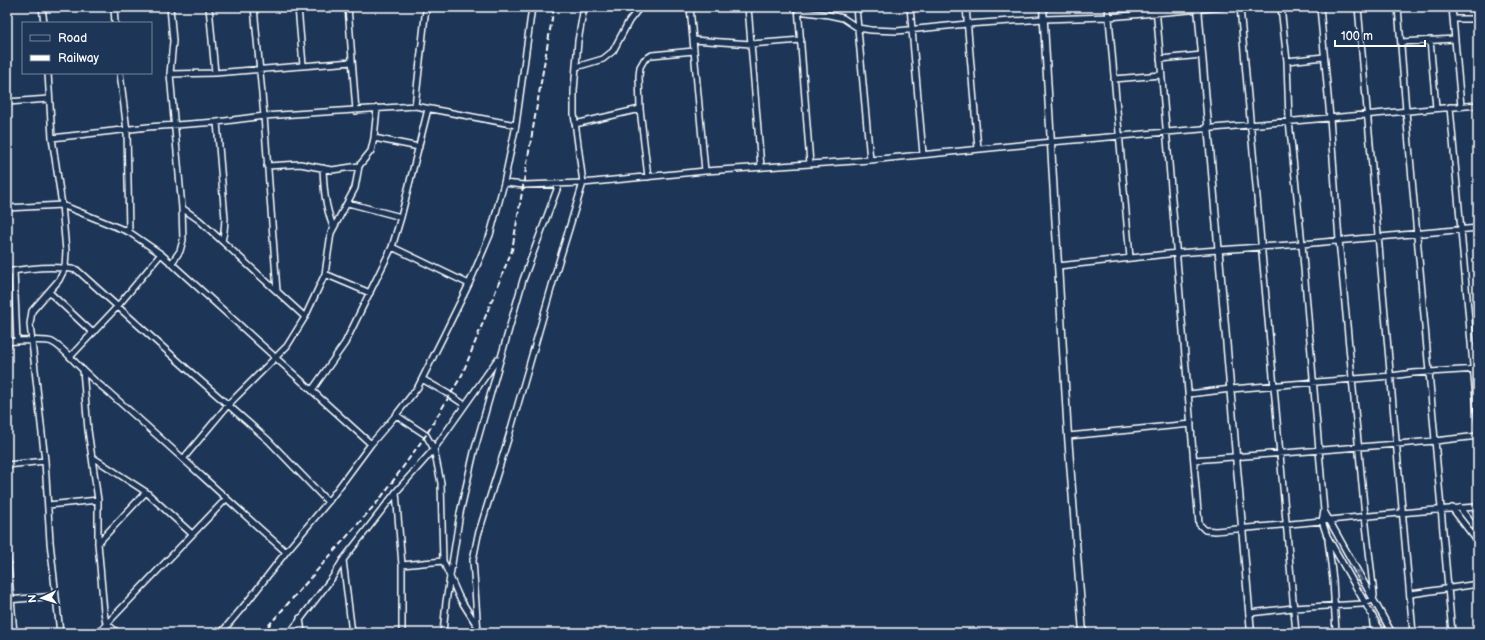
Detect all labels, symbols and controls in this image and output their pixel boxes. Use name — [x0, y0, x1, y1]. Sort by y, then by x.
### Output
legend — [22, 22, 152, 74]
scale bar — [1335, 22, 1425, 48]
text: 100 m — [1341, 29, 1373, 44]
text: Road — [58, 31, 87, 46]
text: Railway — [58, 51, 100, 66]
one-way arrow — [1355, 569, 1362, 581]
north arrow — [22, 578, 62, 618]
text: N — [26, 594, 39, 603]

